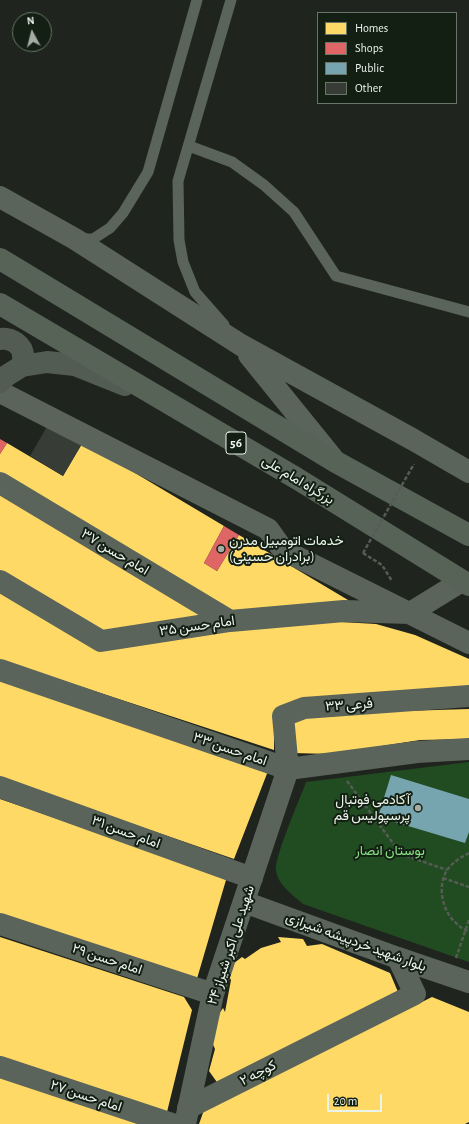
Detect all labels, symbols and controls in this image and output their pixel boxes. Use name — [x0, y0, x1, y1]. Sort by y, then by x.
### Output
north arrow — [12, 12, 52, 52]
legend — [317, 12, 457, 104]
text: N — [26, 15, 35, 27]
text: Homes — [355, 22, 388, 34]
text: Shops — [355, 42, 383, 54]
text: Public — [355, 62, 384, 74]
text: Other — [355, 82, 382, 94]
road number: 56 — [226, 432, 246, 454]
street label: بزرگراه امام علی — [259, 452, 337, 508]
street label: امام حسن ۳۷ — [78, 525, 152, 579]
place label: خدمات اتومبیل مدرن (برادران حسینی) — [229, 533, 344, 566]
marker: خدمات اتومبیل مدرن (برادران حسینی) — [216, 544, 226, 554]
street label: امام حسن ۳۵ — [158, 612, 236, 640]
street label: فرعی ۳۳ — [325, 695, 373, 715]
street label: امام حسن ۳۳ — [191, 729, 269, 769]
place label: آکادمی فوتبال پرسپولیس قم — [334, 792, 410, 824]
marker: آکادمی فوتبال پرسپولیس قم — [413, 803, 423, 813]
street label: امام حسن ۳۱ — [89, 812, 163, 852]
park label: بوستان انصار — [355, 843, 425, 859]
street label: شهید علی اکبر شیراز ۲۴ — [204, 883, 258, 1007]
street label: بلوار شهید خردپیشه شیرازی — [283, 909, 429, 975]
street label: امام حسن ۲۹ — [70, 940, 144, 978]
street label: کوچه ۲ — [237, 1057, 279, 1089]
street label: امام حسن ۲۷ — [48, 1077, 124, 1115]
scale bar — [329, 1086, 384, 1112]
text: 20 m — [334, 1095, 357, 1107]

